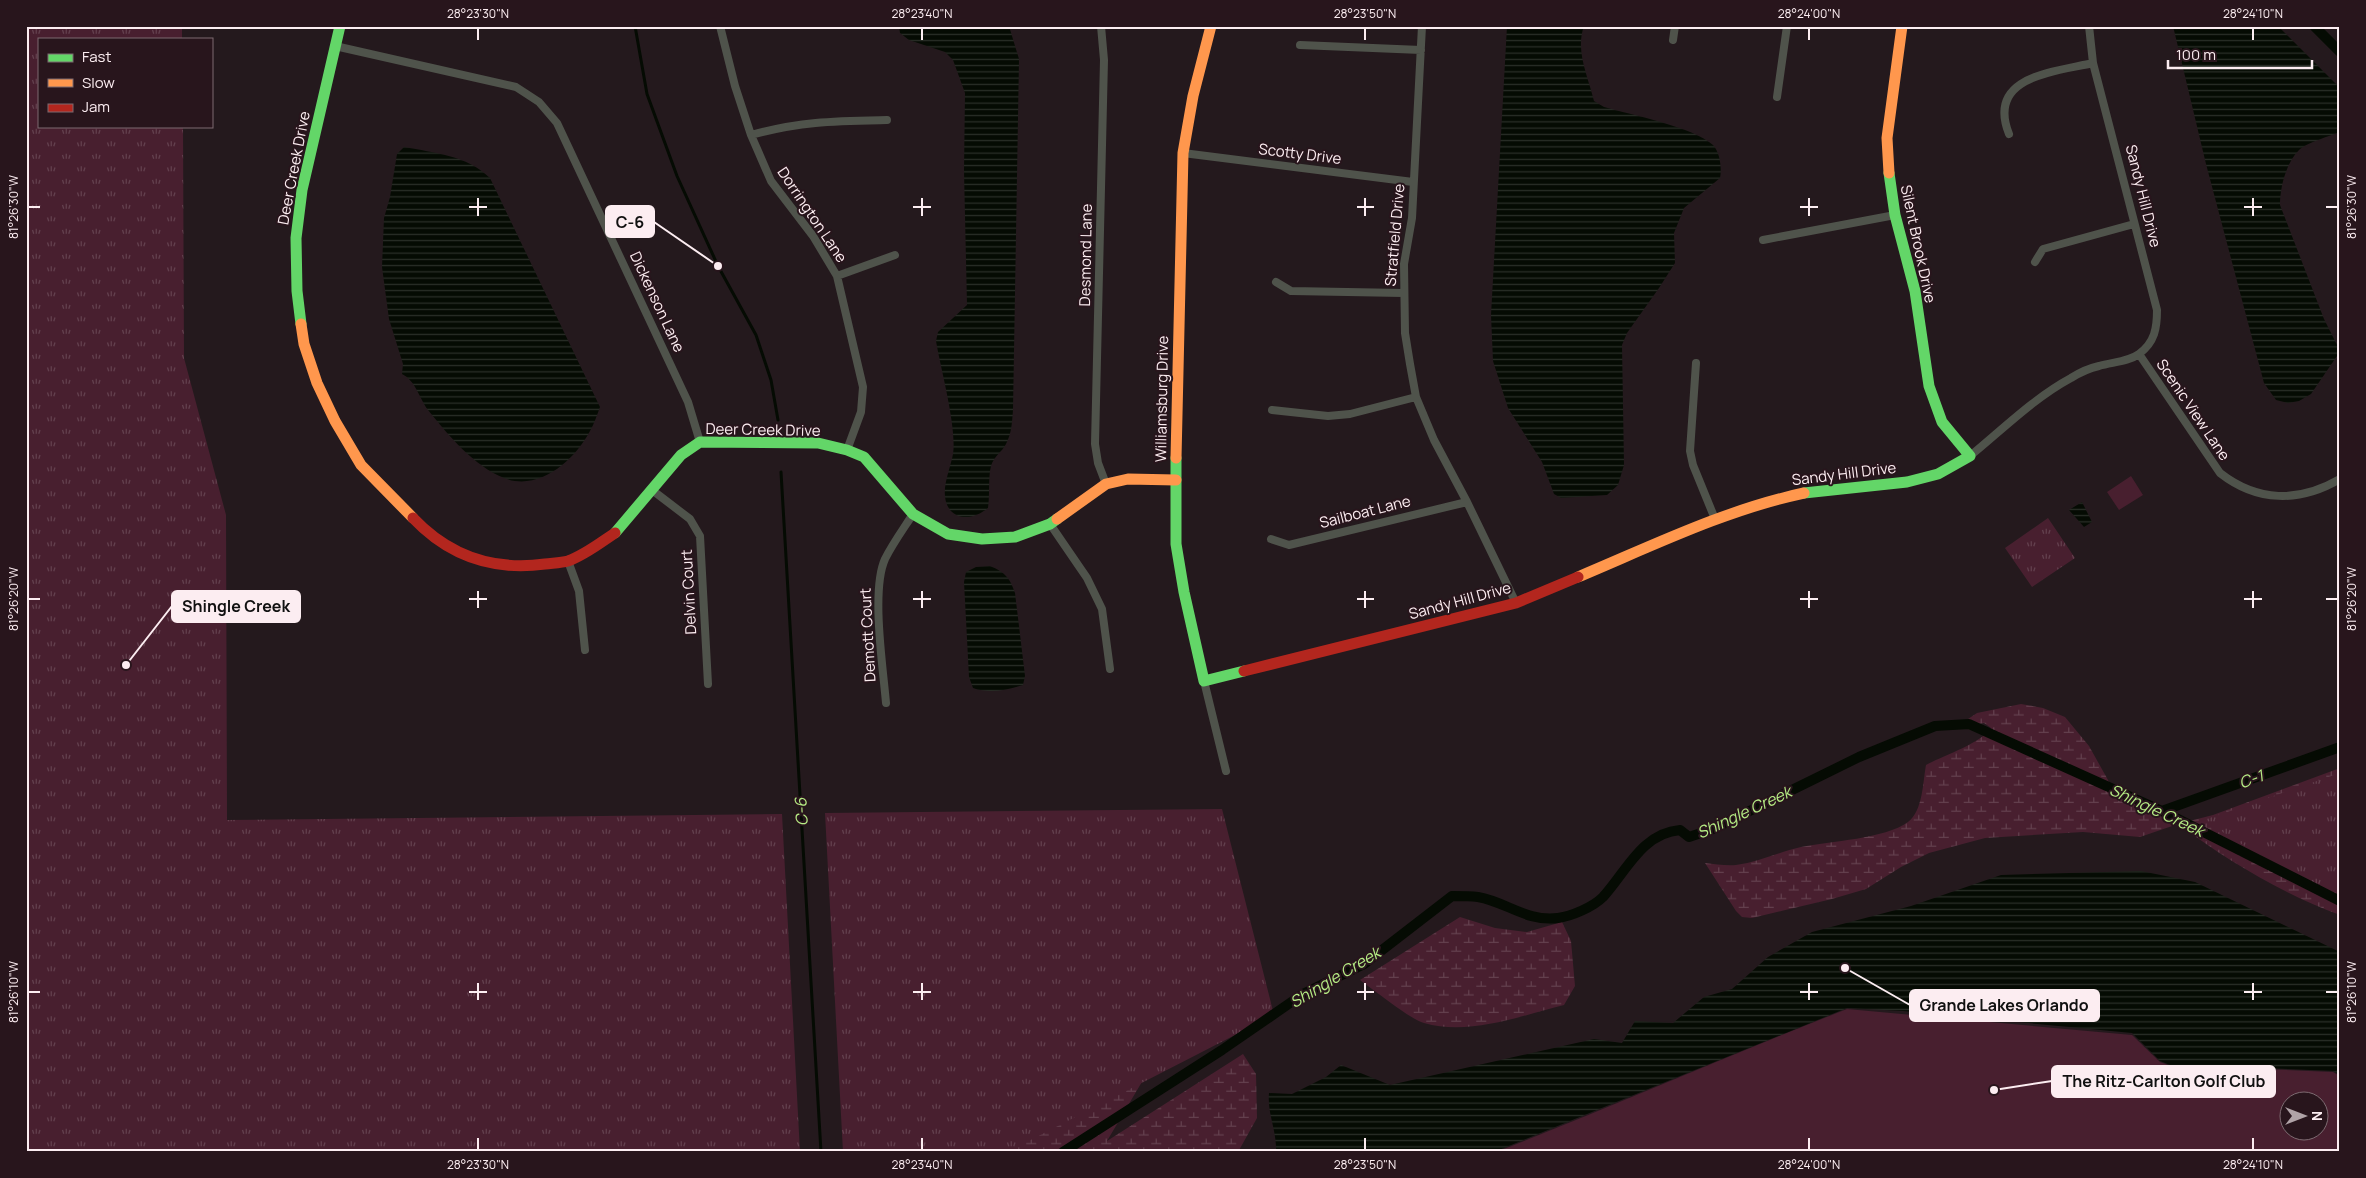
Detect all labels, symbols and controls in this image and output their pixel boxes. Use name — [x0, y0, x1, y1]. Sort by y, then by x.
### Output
text: 28°23'30"N — [447, 5, 509, 22]
text: 28°23'40"N — [891, 5, 953, 22]
text: 28°23'50"N — [1334, 5, 1396, 22]
text: 28°24'00"N — [1778, 5, 1840, 22]
text: 28°24'10"N — [2223, 5, 2283, 22]
legend — [38, 38, 212, 128]
scale bar — [2168, 38, 2312, 70]
text: 100 m — [2176, 44, 2216, 65]
text: Fast — [82, 46, 111, 67]
text: Slow — [82, 72, 115, 93]
text: Jam — [82, 96, 110, 117]
street label: Deer Creek Drive — [272, 109, 315, 226]
street label: Scotty Drive — [1257, 138, 1343, 169]
street label: Sandy Hill Drive — [2121, 142, 2166, 250]
street label: Dorrington Lane — [773, 163, 852, 267]
text: 81°26'30"W — [5, 174, 22, 239]
text: 81°26'30"W — [2343, 174, 2360, 239]
street label: Stratfield Drive — [1380, 183, 1409, 287]
street label: Silent Brook Drive — [1896, 183, 1941, 305]
street label: Desmond Lane — [1074, 203, 1097, 306]
callout: C-6 — [606, 206, 654, 237]
text: C-6 — [616, 211, 644, 233]
street label: Dickenson Lane — [625, 248, 690, 356]
street label: Williamsburg Drive — [1150, 335, 1173, 462]
street label: Scenic View Lane — [2152, 355, 2235, 465]
street label: Deer Creek Drive — [705, 418, 821, 441]
street label: Sandy Hill Drive — [1791, 457, 1898, 490]
street label: Sailboat Lane — [1317, 490, 1413, 533]
street label: Delvin Court — [676, 549, 701, 635]
text: 81°26'20"W — [5, 566, 22, 631]
text: 81°26'20"W — [2343, 566, 2360, 631]
street label: Sandy Hill Drive — [1406, 577, 1514, 624]
street label: Demott Court — [855, 587, 880, 683]
callout: Shingle Creek — [172, 591, 300, 622]
text: Shingle Creek — [182, 595, 290, 617]
water label: C-1 — [2236, 764, 2268, 794]
water label: Shingle Creek — [2106, 778, 2210, 842]
water label: Shingle Creek — [1693, 780, 1797, 844]
water label: C-6 — [789, 796, 813, 827]
water label: Shingle Creek — [1286, 940, 1386, 1013]
text: 81°26'10"W — [5, 960, 22, 1023]
text: 81°26'10"W — [2343, 960, 2360, 1023]
callout: Grande Lakes Orlando — [1910, 990, 2099, 1021]
text: Grande Lakes Orlando — [1919, 994, 2089, 1016]
callout: The Ritz-Carlton Golf Club — [2052, 1066, 2275, 1097]
text: The Ritz-Carlton Golf Club — [2063, 1070, 2266, 1092]
north arrow — [2278, 1090, 2328, 1140]
text: N — [2308, 1111, 2327, 1121]
text: 28°23'30"N — [447, 1156, 509, 1173]
text: 28°23'40"N — [891, 1156, 953, 1173]
text: 28°23'50"N — [1334, 1156, 1396, 1173]
text: 28°24'00"N — [1778, 1156, 1840, 1173]
text: 28°24'10"N — [2223, 1156, 2283, 1173]

